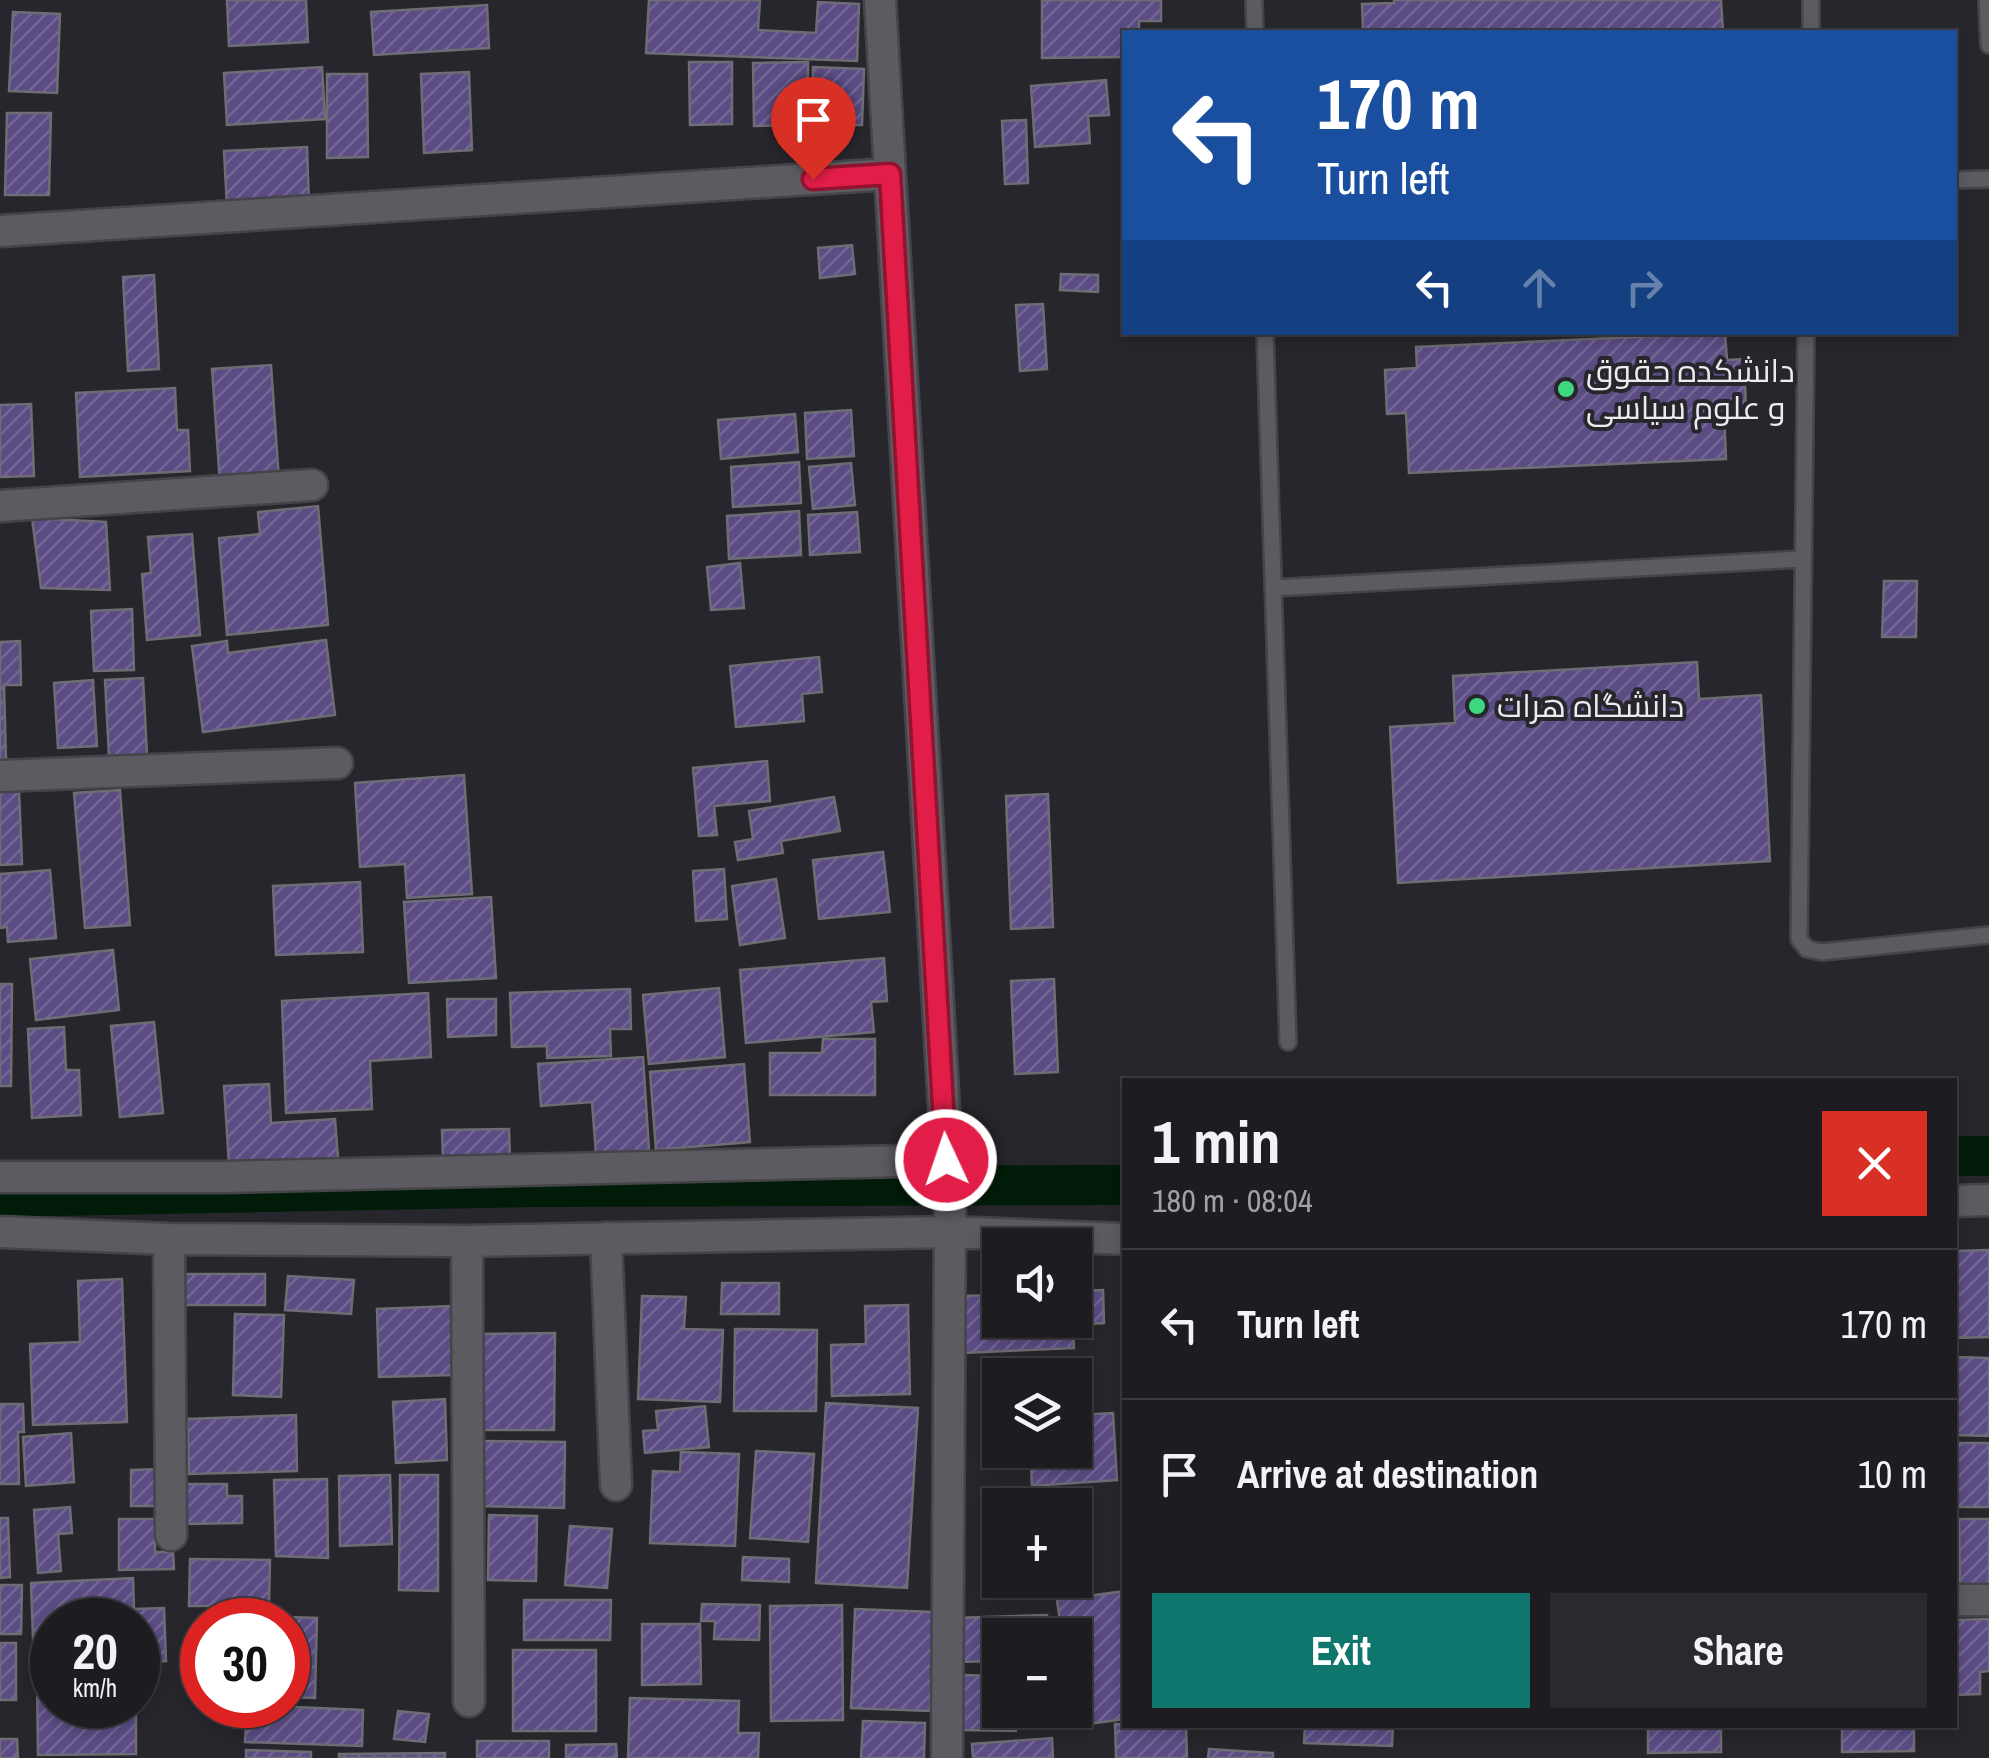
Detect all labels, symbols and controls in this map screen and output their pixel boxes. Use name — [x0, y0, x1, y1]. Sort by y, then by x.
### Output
text: 170 m — [1317, 57, 1480, 151]
icon: left — [1152, 70, 1282, 200]
pin — [771, 77, 856, 180]
icon: arrive — [786, 92, 841, 147]
text: Turn left — [1317, 147, 1449, 208]
icon: left — [1407, 260, 1462, 315]
icon: ahead — [1512, 260, 1567, 315]
icon: right — [1617, 260, 1672, 315]
place label: دانشکده حقوق و علوم سیاسی — [1586, 349, 1795, 430]
marker: دانشکده حقوق و علوم سیاسی — [1555, 378, 1577, 400]
place label: دانشگاه هرات — [1497, 684, 1684, 727]
marker: دانشگاه هرات — [1466, 695, 1488, 717]
text: 1 min — [1152, 1101, 1281, 1182]
position arrow — [894, 1108, 998, 1212]
button: close — [1822, 1111, 1927, 1216]
text: 180 m · 08:04 — [1152, 1179, 1312, 1222]
map controls — [982, 1228, 1092, 1728]
button: sound — [982, 1228, 1092, 1338]
icon: left — [1152, 1297, 1207, 1352]
text: Turn left — [1237, 1299, 1359, 1350]
text: 170 m — [1840, 1299, 1927, 1350]
button: layers — [982, 1358, 1092, 1468]
icon: arrive — [1152, 1447, 1207, 1502]
text: Arrive at destination — [1237, 1449, 1538, 1500]
text: 10 m — [1858, 1449, 1927, 1500]
button: + — [982, 1488, 1092, 1598]
button: Exit — [1152, 1593, 1530, 1708]
button: Share — [1550, 1593, 1927, 1708]
speed limit sign: 30 — [180, 1598, 310, 1728]
text: 20 — [72, 1617, 118, 1685]
button: − — [982, 1618, 1092, 1728]
text: km/h — [73, 1671, 117, 1705]

